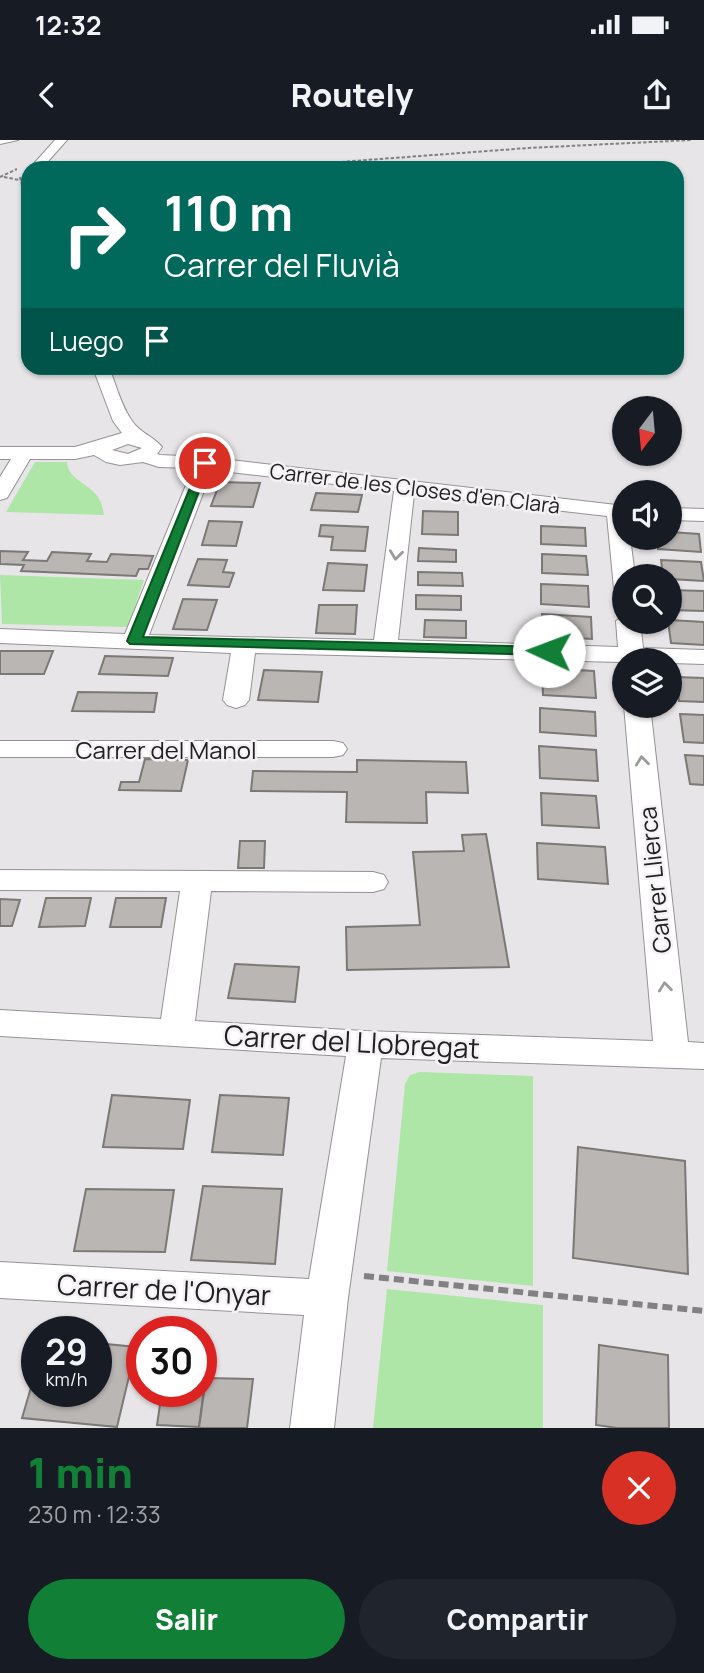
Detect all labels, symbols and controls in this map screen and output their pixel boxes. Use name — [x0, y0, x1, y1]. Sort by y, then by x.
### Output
text: 12:32 — [35, 7, 101, 43]
text: Routely — [291, 73, 413, 117]
icon: back — [28, 76, 66, 114]
icon: share — [638, 76, 676, 114]
text: 110 m — [164, 179, 293, 246]
icon: right — [49, 189, 140, 280]
text: Carrer del Fluvià — [164, 243, 400, 287]
icon: arrive — [138, 322, 176, 360]
text: Luego — [49, 323, 124, 359]
north arrow — [612, 396, 682, 466]
map controls — [612, 396, 682, 718]
pin — [175, 433, 235, 493]
icon: arrive — [186, 444, 224, 482]
street label: Carrer de les Closes d'en Clarà — [268, 456, 562, 520]
button: sound — [612, 480, 682, 550]
one-way arrow — [388, 549, 403, 561]
button: search — [612, 564, 682, 634]
position arrow — [512, 614, 586, 688]
button: layers — [612, 648, 682, 718]
street label: Carrer del Manol — [75, 733, 257, 766]
one-way arrow — [635, 755, 650, 766]
street label: Carrer Llierca — [630, 805, 678, 955]
one-way arrow — [658, 981, 673, 992]
street label: Carrer del Llobregat — [223, 1015, 481, 1067]
street label: Carrer de l'Onyar — [56, 1264, 272, 1314]
speed limit sign: 30 — [126, 1316, 217, 1407]
text: 29 — [45, 1328, 88, 1376]
text: km/h — [46, 1367, 87, 1391]
text: 1 min — [28, 1443, 133, 1501]
button: close — [602, 1451, 676, 1525]
text: 230 m · 12:33 — [28, 1498, 161, 1530]
button: Salir — [28, 1579, 345, 1659]
button: Compartir — [359, 1579, 676, 1659]

